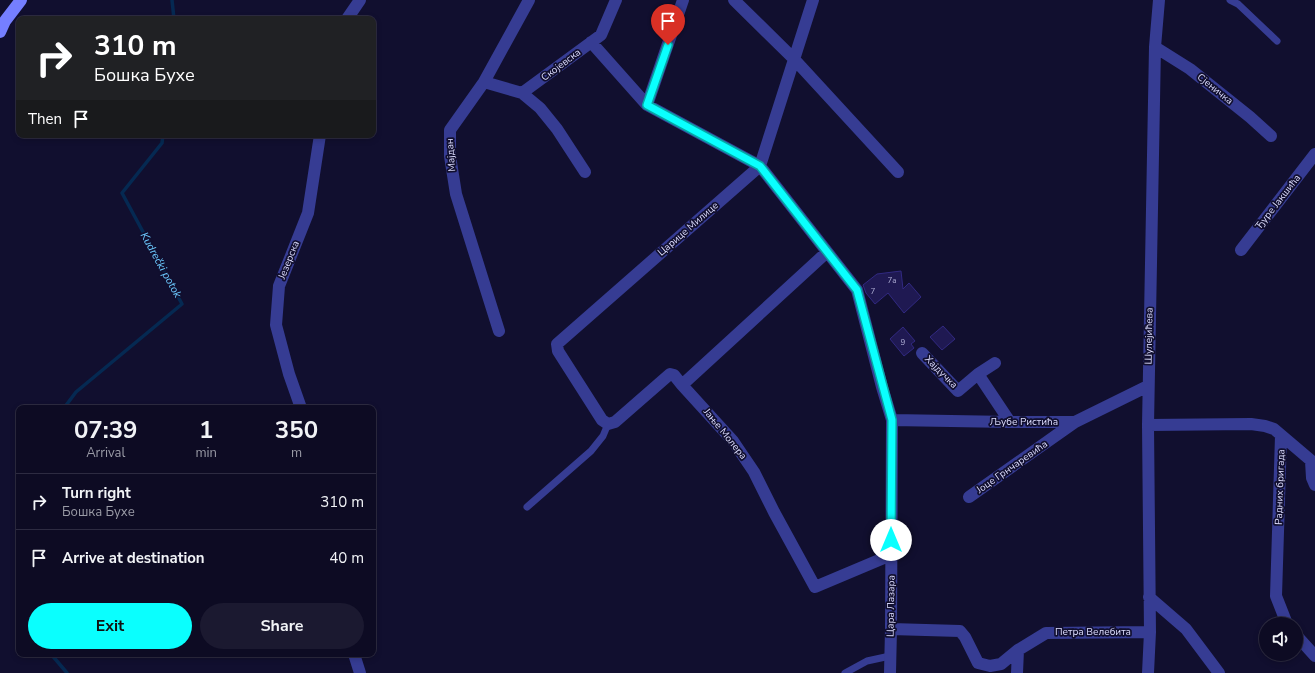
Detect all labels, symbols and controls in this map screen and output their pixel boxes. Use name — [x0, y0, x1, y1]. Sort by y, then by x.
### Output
pin — [651, 4, 685, 45]
icon: arrive — [657, 10, 679, 32]
text: 310 m — [94, 27, 177, 65]
icon: right — [28, 32, 80, 84]
street label: Скојевска — [538, 45, 584, 85]
text: Бошка Бухе — [94, 63, 195, 87]
street label: Сјеничка — [1194, 70, 1236, 108]
icon: arrive — [70, 108, 92, 130]
text: Then — [28, 109, 62, 129]
street label: Мајдан — [443, 138, 459, 172]
street label: Ђуре Јакшића — [1252, 171, 1304, 233]
street label: Царице Милице — [655, 199, 721, 259]
water label: Kudrečki potok — [137, 229, 185, 301]
street label: Језерска — [275, 239, 303, 282]
house number: 7a — [887, 275, 897, 286]
house number: 7 — [871, 286, 876, 297]
street label: Шулејићева — [1142, 307, 1156, 365]
house number: 9 — [901, 337, 906, 348]
street label: Хајдучка — [921, 352, 961, 392]
street label: Јање Молера — [699, 405, 750, 463]
text: 07:39 — [74, 414, 137, 446]
text: 1 — [199, 414, 213, 446]
text: 350 — [275, 414, 318, 446]
street label: Љубе Ристића — [990, 415, 1058, 429]
street label: Јоце Грнчаревића — [973, 437, 1050, 497]
text: Arrival — [86, 444, 125, 462]
text: min — [195, 444, 217, 462]
text: m — [291, 444, 302, 462]
street label: Радних бригада — [1272, 449, 1288, 525]
text: Turn right — [62, 483, 131, 503]
icon: right — [28, 491, 50, 513]
text: 310 m — [320, 492, 364, 512]
text: Бошка Бухе — [62, 503, 135, 521]
position arrow — [870, 519, 912, 561]
icon: arrive — [28, 547, 50, 569]
text: Arrive at destination — [62, 548, 205, 568]
text: 40 m — [329, 548, 364, 568]
street label: Цара Лазара — [883, 575, 899, 637]
button: Exit — [28, 603, 192, 649]
button: Share — [200, 603, 364, 649]
map controls — [1259, 617, 1303, 661]
button: sound — [1259, 617, 1303, 661]
street label: Петра Велебита — [1055, 625, 1131, 639]

